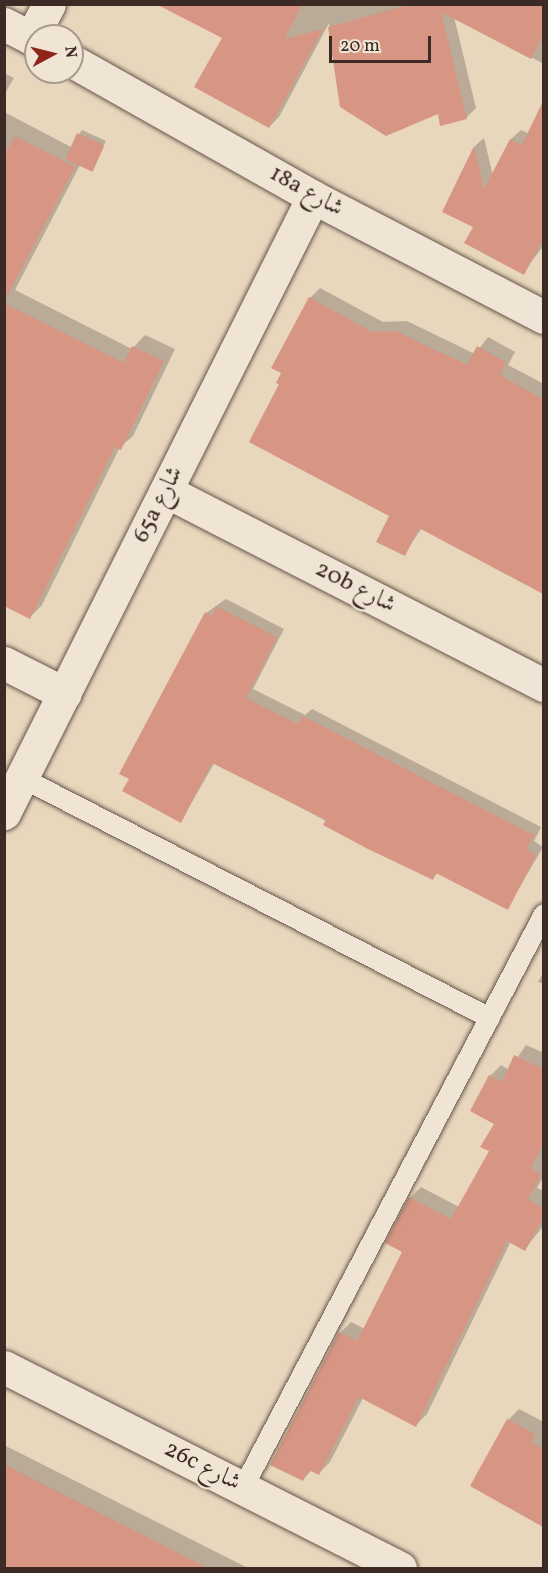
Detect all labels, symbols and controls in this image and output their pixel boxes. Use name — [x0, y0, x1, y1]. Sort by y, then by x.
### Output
north arrow — [24, 24, 84, 84]
scale bar — [332, 24, 434, 62]
text: 20 m — [340, 34, 380, 59]
text: N — [58, 45, 82, 59]
street label: 18a شارع — [264, 160, 348, 224]
street label: 65a شارع — [128, 462, 190, 548]
street label: 20b شارع — [310, 555, 400, 621]
street label: 26c شارع — [159, 1436, 245, 1498]

